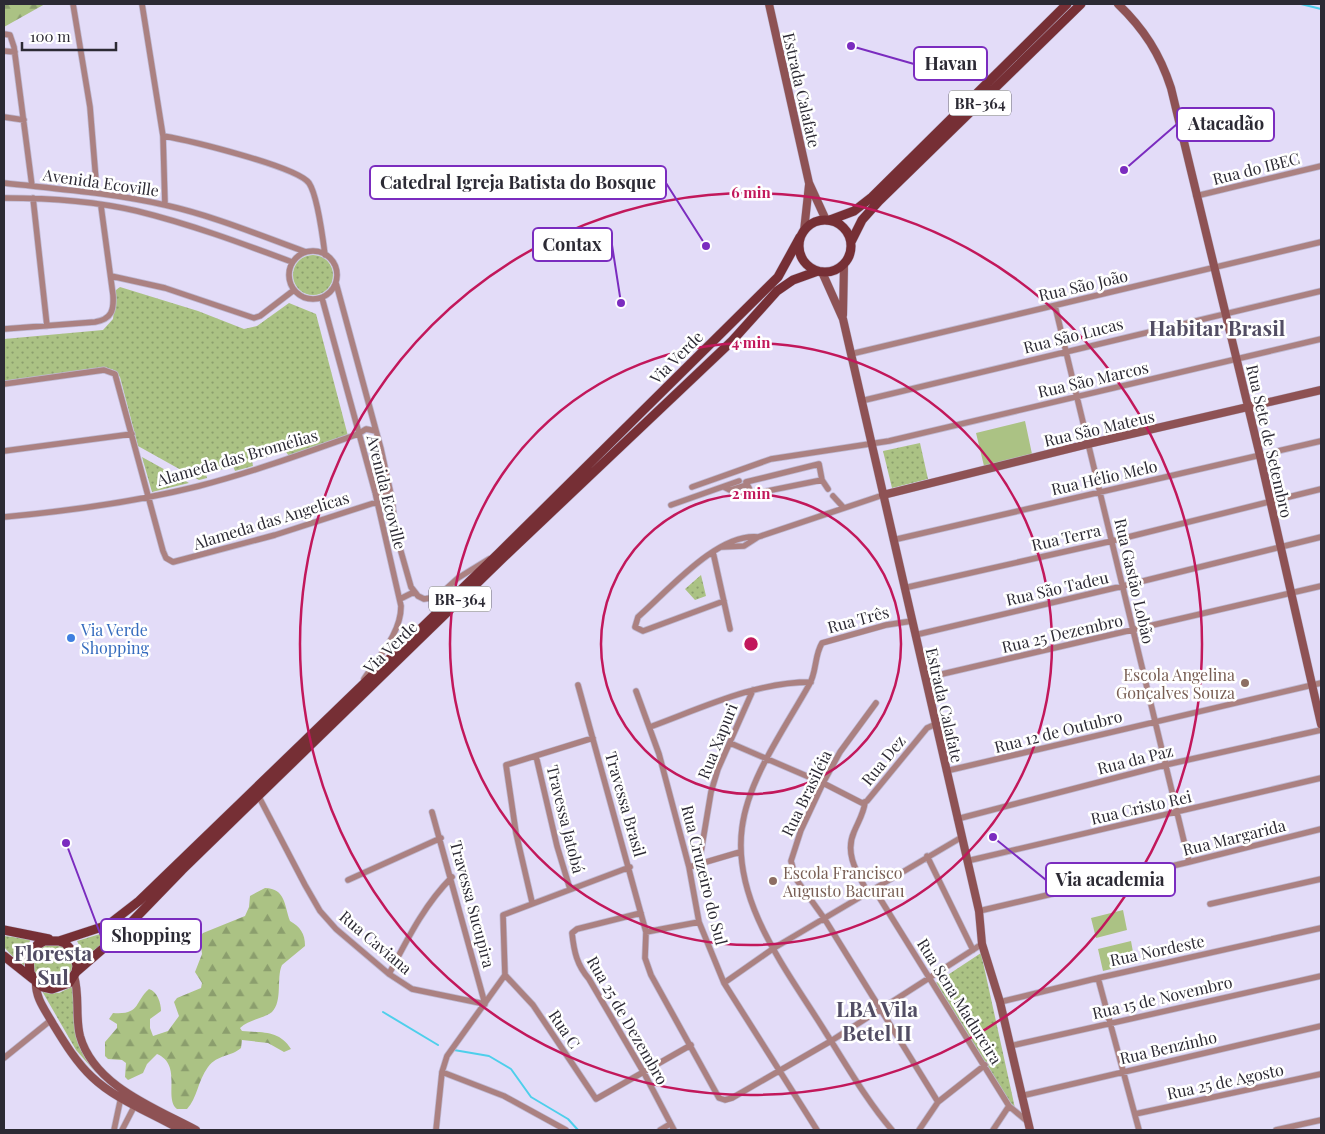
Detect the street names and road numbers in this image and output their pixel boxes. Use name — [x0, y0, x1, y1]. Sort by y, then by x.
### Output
street label: Estrada Calafate — [779, 31, 825, 149]
road number: BR-364 — [949, 90, 1011, 116]
street label: Rua do IBEC — [1210, 147, 1302, 189]
street label: Avenida Ecoville — [41, 163, 160, 201]
street label: Rua São João — [1036, 264, 1130, 305]
street label: Rua São Lucas — [1021, 312, 1125, 358]
street label: Via Verde — [644, 326, 707, 389]
street label: Rua São Marcos — [1036, 356, 1150, 402]
street label: Rua Sete de Setembro — [1242, 362, 1298, 520]
street label: Rua São Mateus — [1042, 405, 1156, 451]
street label: Alameda das Bromélias — [153, 424, 320, 490]
street label: Avenida Ecoville — [362, 432, 411, 551]
street label: Rua Hélio Melo — [1049, 455, 1159, 499]
street label: Alameda das Angelicas — [190, 486, 351, 554]
street label: Rua Gastão Lobão — [1110, 516, 1160, 646]
street label: Rua Terra — [1029, 519, 1103, 555]
street label: Rua São Tadeu — [1004, 566, 1110, 610]
road number: BR-364 — [429, 586, 491, 612]
street label: Rua Três — [825, 601, 891, 637]
street label: Rua 25 Dezembro — [999, 609, 1125, 657]
street label: Via Verde — [358, 616, 421, 679]
street label: Estrada Calafate — [922, 646, 968, 764]
street label: Rua Xapuri — [692, 700, 742, 782]
street label: Rua 12 de Outubro — [992, 705, 1124, 757]
street label: Rua Dez — [856, 730, 910, 789]
street label: Rua da Paz — [1095, 739, 1175, 779]
street label: Rua Brasiléia — [776, 746, 836, 840]
street label: Travessa Brasil — [601, 749, 651, 859]
street label: Travessa Jatobá — [542, 763, 590, 875]
street label: Rua Cristo Rei — [1088, 785, 1194, 829]
street label: Rua Cruzeiro do Sul — [677, 803, 733, 947]
street label: Rua Margarida — [1180, 814, 1288, 860]
street label: Travessa Sucupira — [446, 838, 500, 970]
street label: Rua Caviana — [335, 906, 417, 978]
street label: Rua Nordeste — [1108, 930, 1206, 970]
street label: Rua Sena Madureira — [913, 934, 1007, 1068]
street label: Rua 25 de Dezembro — [583, 952, 673, 1088]
street label: Rua 15 de Novembro — [1090, 971, 1234, 1023]
street label: Rua C — [544, 1006, 586, 1052]
street label: Rua Benzinho — [1117, 1026, 1219, 1068]
street label: Rua 25 de Agosto — [1165, 1058, 1286, 1104]

